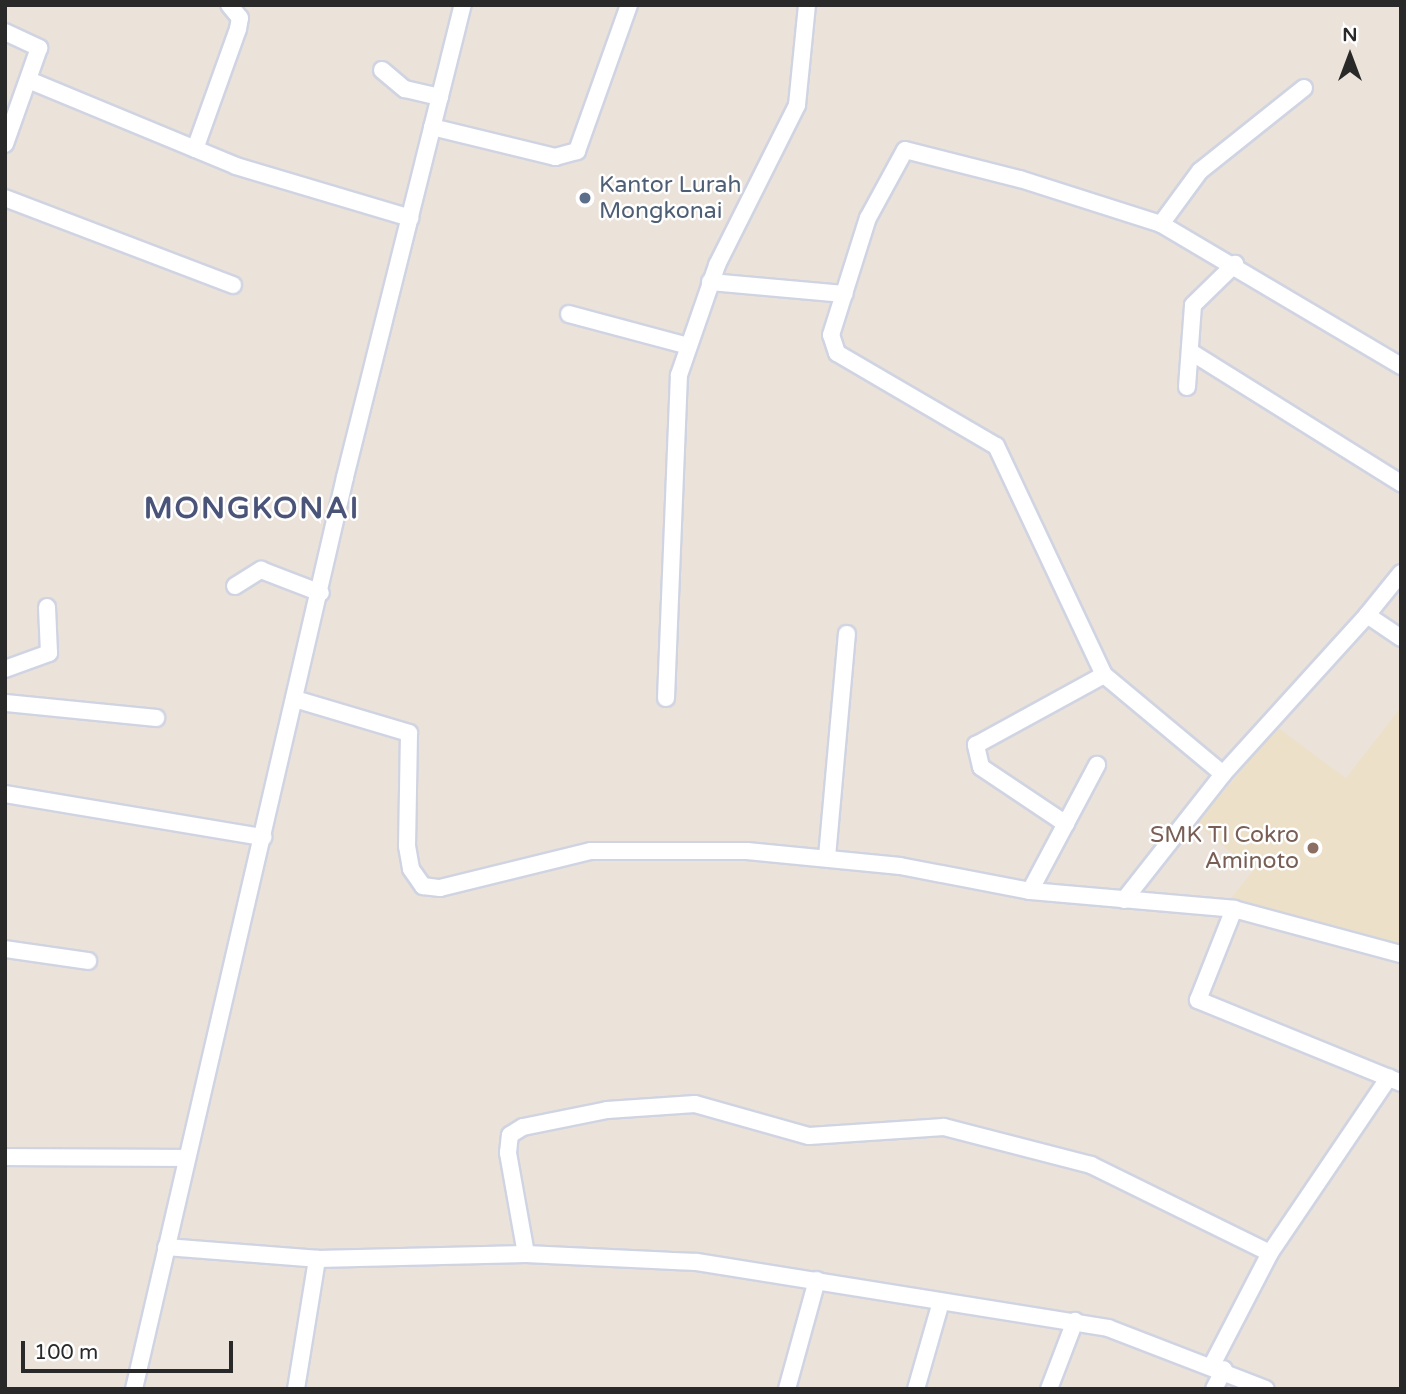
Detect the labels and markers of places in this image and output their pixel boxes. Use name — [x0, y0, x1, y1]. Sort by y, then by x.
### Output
place label: Kantor Lurah Mongkonai — [599, 171, 741, 225]
marker: Kantor Lurah Mongkonai — [577, 190, 593, 206]
place label: SMK TI Cokro Aminoto — [1150, 821, 1299, 875]
marker: SMK TI Cokro Aminoto — [1305, 840, 1321, 856]

